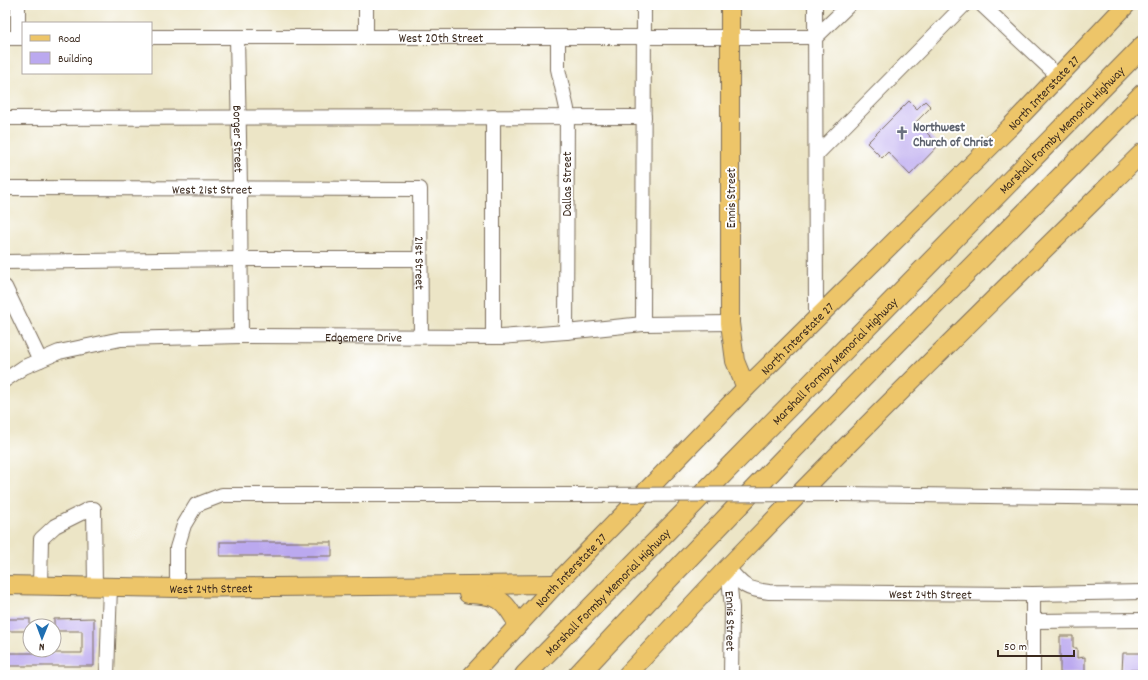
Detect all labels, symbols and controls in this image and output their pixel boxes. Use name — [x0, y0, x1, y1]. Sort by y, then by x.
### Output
legend — [22, 22, 152, 74]
street label: West 20th Street — [399, 30, 484, 49]
text: Road — [58, 31, 80, 48]
text: Building — [58, 51, 93, 68]
street label: North Interstate 27 — [1005, 52, 1085, 136]
street label: Marshall Formby Memorial Highway — [996, 62, 1131, 199]
street label: Borger Street — [226, 105, 247, 173]
place label: Northwest Church of Christ — [913, 119, 993, 153]
church icon: Northwest Church of Christ — [894, 125, 910, 141]
street label: Dallas Street — [559, 151, 578, 217]
street label: Ennis Street — [723, 168, 742, 228]
street label: West 21st Street — [172, 181, 252, 201]
street label: 21st Street — [408, 236, 428, 290]
street label: Marshall Formby Memorial Highway — [769, 293, 904, 430]
street label: North Interstate 27 — [757, 299, 840, 381]
street label: Edgemere Drive — [325, 329, 402, 349]
street label: Marshall Formby Memorial Highway — [542, 525, 677, 662]
street label: North Interstate 27 — [532, 530, 612, 613]
street label: West 24th Street — [169, 580, 253, 600]
street label: West 24th Street — [889, 586, 972, 606]
street label: Ennis Street — [718, 590, 739, 651]
north arrow — [22, 618, 62, 658]
scale bar — [998, 632, 1074, 658]
text: N — [38, 638, 45, 654]
text: 50 m — [1004, 639, 1027, 656]

